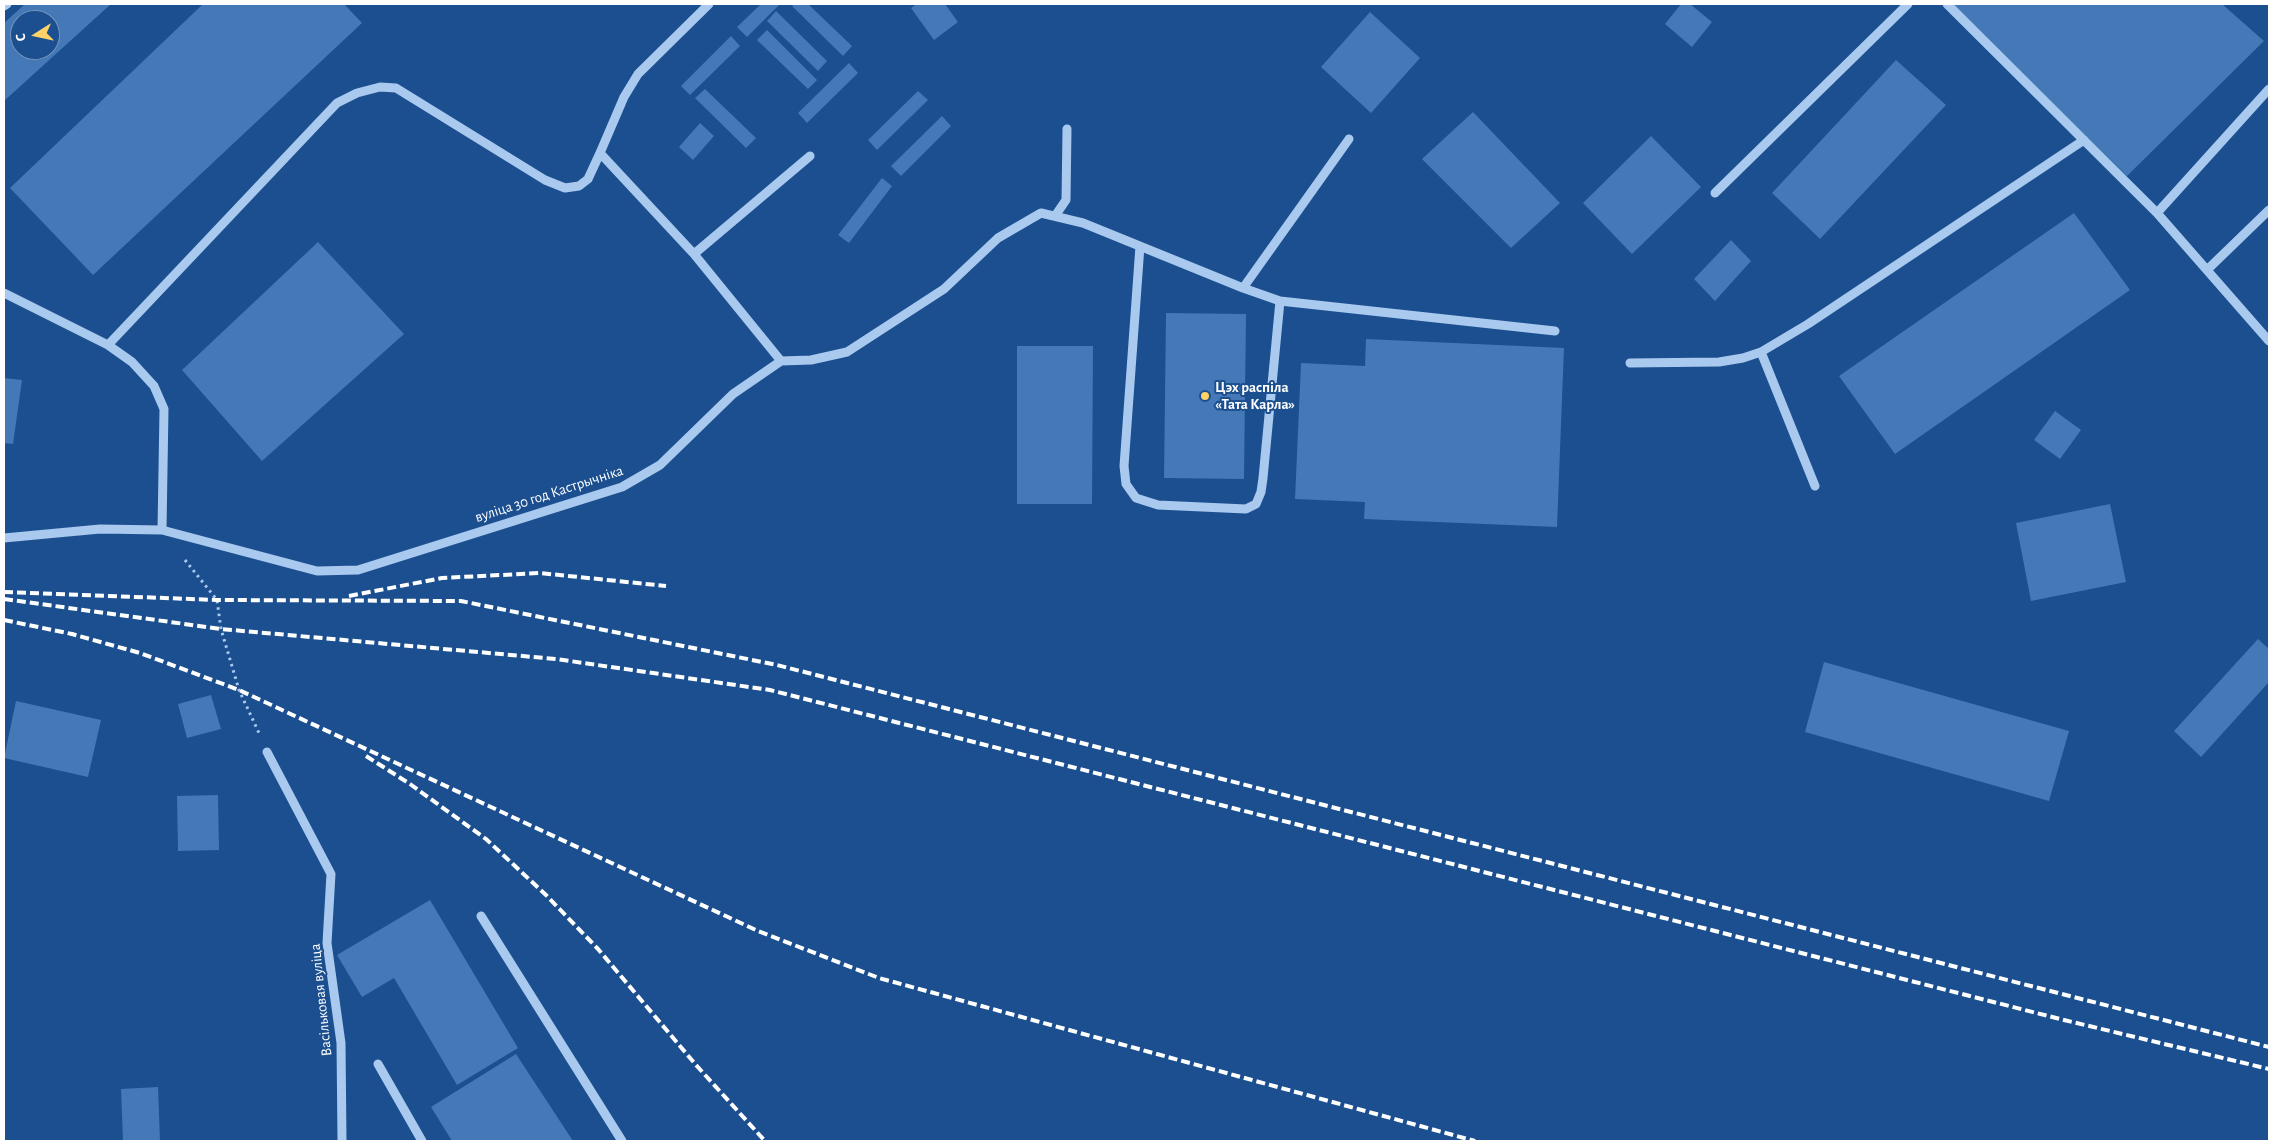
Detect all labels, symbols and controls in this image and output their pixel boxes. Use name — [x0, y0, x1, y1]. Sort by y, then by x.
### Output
north arrow — [10, 10, 60, 60]
text: С — [14, 32, 29, 42]
place label: Цэх распіла «Тата Карла» — [1215, 378, 1295, 413]
marker: Цэх распіла «Тата Карла» — [1199, 390, 1211, 402]
street label: вуліца 30 год Кастрычніка — [473, 462, 625, 526]
street label: Васільковая вуліца — [306, 943, 336, 1057]

